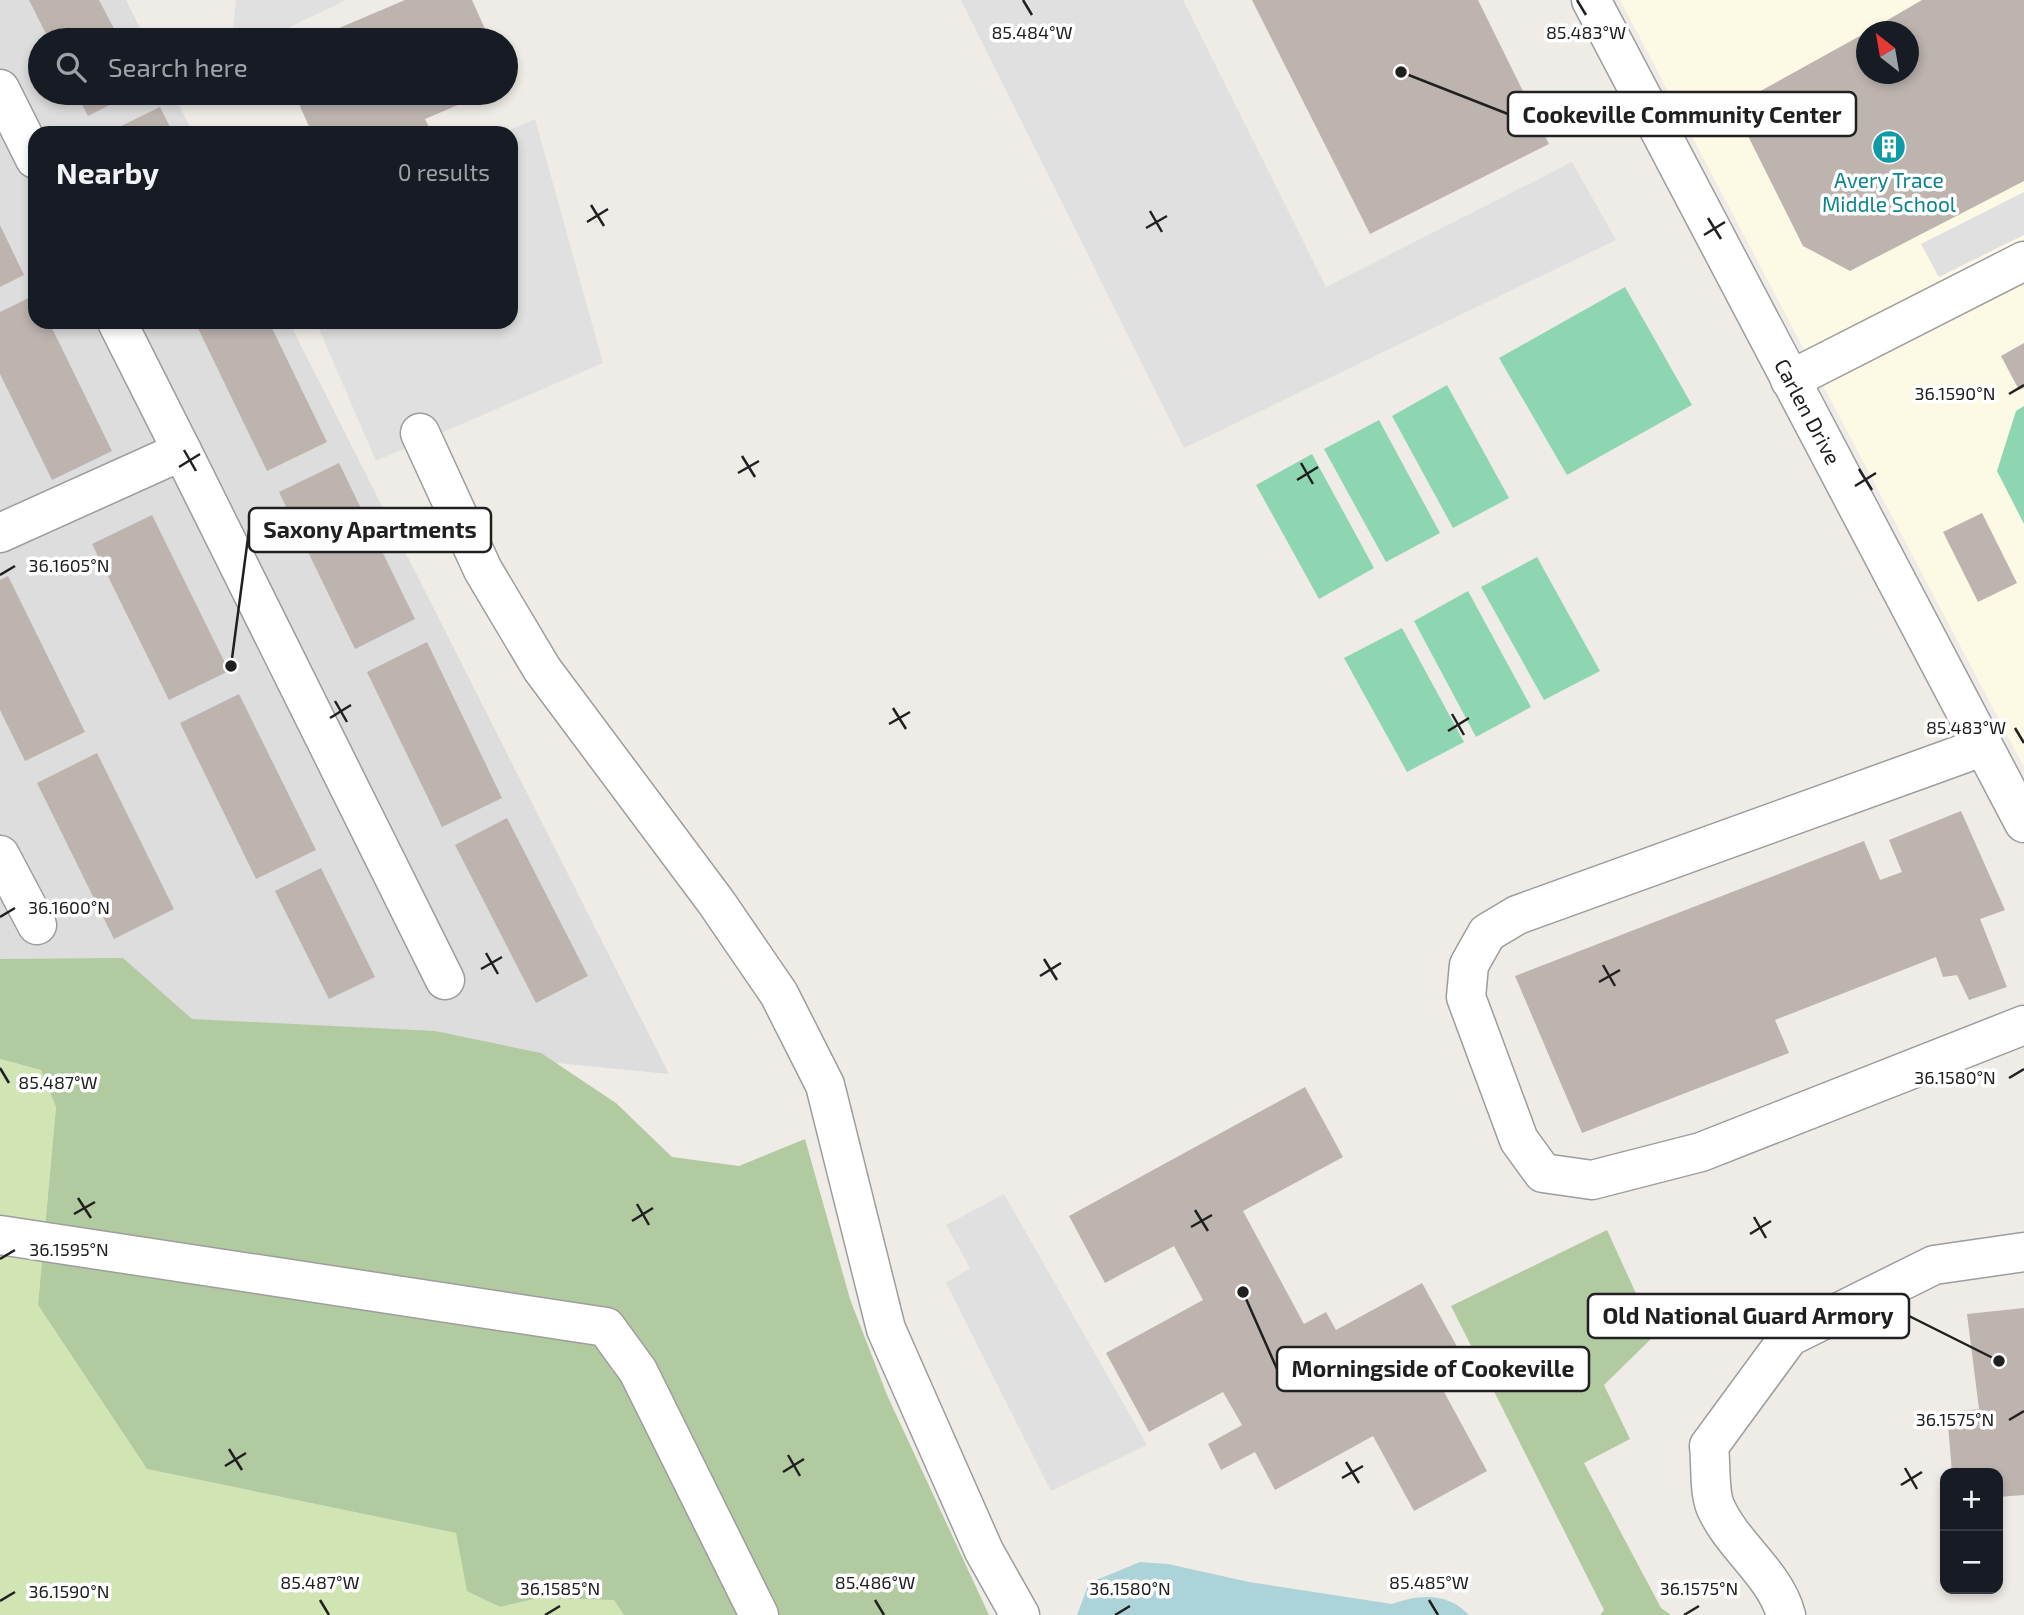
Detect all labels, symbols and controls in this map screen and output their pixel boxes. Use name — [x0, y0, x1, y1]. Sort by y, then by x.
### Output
text: 85.484°W — [991, 21, 1073, 43]
text: 85.483°W — [1546, 21, 1626, 43]
north arrow — [1856, 21, 1919, 84]
search box — [28, 28, 518, 105]
icon: search — [52, 48, 90, 86]
text: Search here — [108, 51, 248, 82]
callout: Cookeville Community Center — [1508, 92, 1856, 136]
text: Cookeville Community Center — [1522, 100, 1842, 128]
building icon: Avery Trace Middle School — [1870, 128, 1908, 166]
text: Nearby — [56, 154, 159, 190]
text: 0 results — [398, 158, 490, 186]
place label: Avery Trace Middle School — [1822, 167, 1957, 216]
street label: Carlen Drive — [1770, 354, 1847, 468]
text: 36.1590°N — [1915, 382, 1995, 404]
callout: Saxony Apartments — [249, 508, 491, 552]
text: Saxony Apartments — [263, 515, 477, 543]
text: 36.1605°N — [29, 554, 109, 576]
text: 85.483°W — [1926, 716, 2006, 738]
text: 36.1600°N — [28, 896, 110, 918]
text: 36.1580°N — [1914, 1066, 1996, 1088]
text: 85.487°W — [18, 1071, 98, 1093]
text: 36.1595°N — [29, 1238, 109, 1260]
callout: Old National Guard Armory — [1588, 1294, 1909, 1338]
text: Old National Guard Armory — [1602, 1301, 1894, 1329]
callout: Morningside of Cookeville — [1277, 1347, 1589, 1391]
text: Morningside of Cookeville — [1292, 1354, 1574, 1382]
text: 36.1575°N — [1916, 1408, 1994, 1430]
map controls — [1940, 1468, 2003, 1594]
button: + — [1940, 1468, 2003, 1531]
button: − — [1940, 1531, 2003, 1594]
text: 85.487°W — [280, 1571, 360, 1593]
text: 85.486°W — [835, 1571, 915, 1593]
text: 85.485°W — [1389, 1571, 1469, 1593]
text: 36.1585°N — [520, 1577, 600, 1599]
text: 36.1580°N — [1089, 1577, 1171, 1599]
text: 36.1575°N — [1660, 1577, 1738, 1599]
text: 36.1590°N — [29, 1580, 109, 1602]

